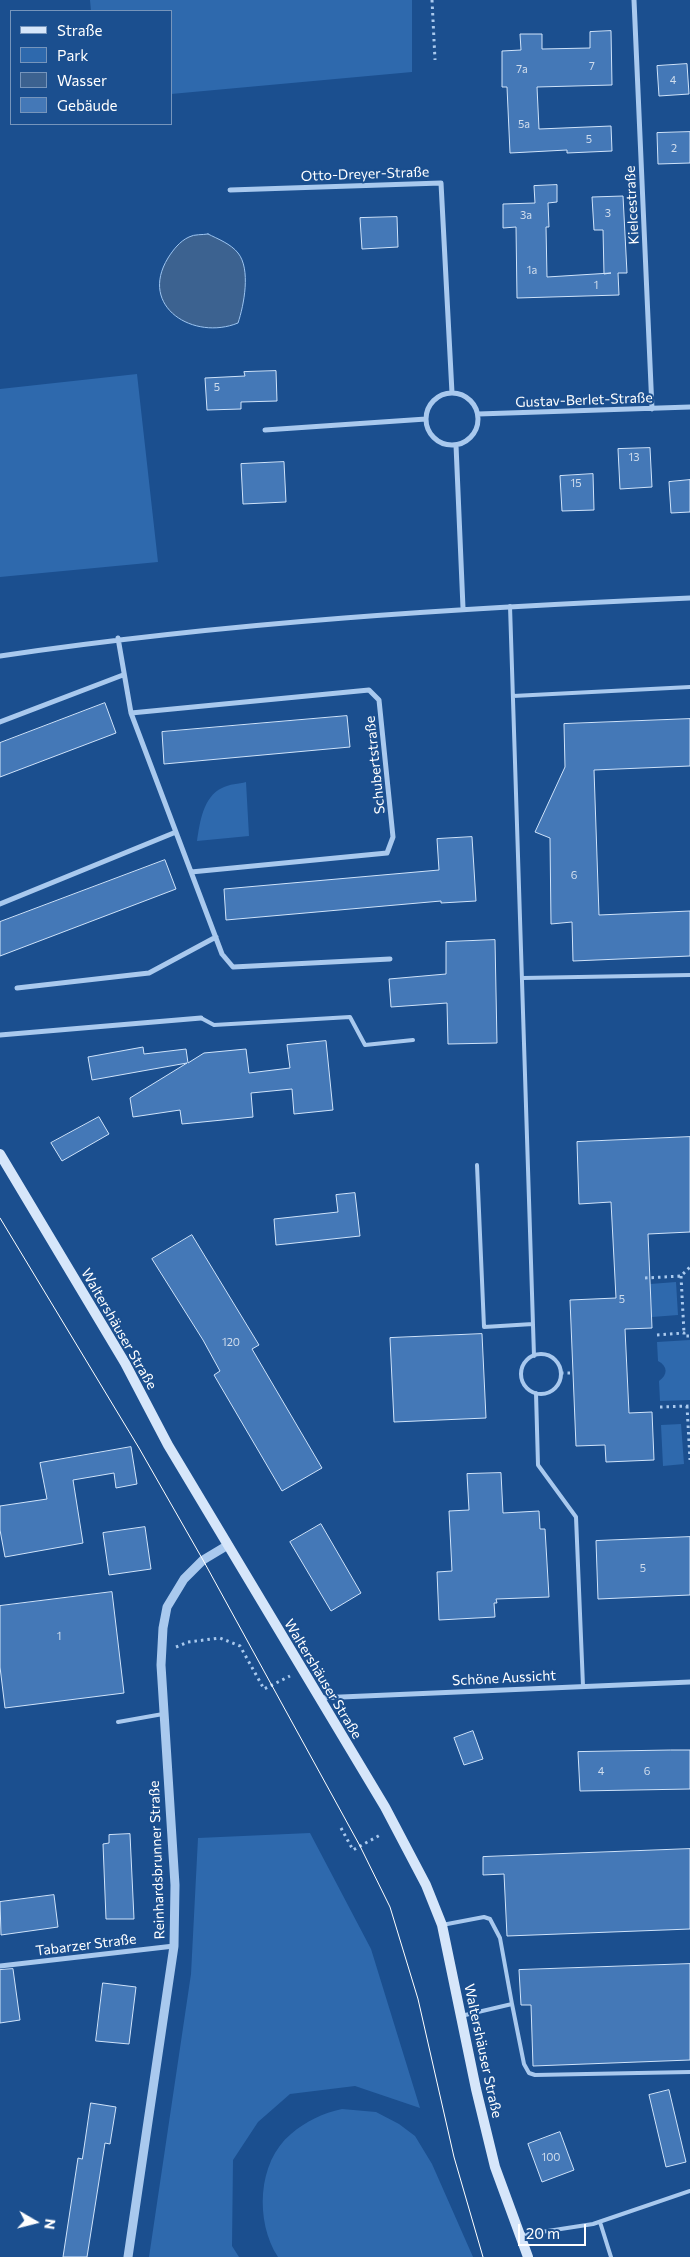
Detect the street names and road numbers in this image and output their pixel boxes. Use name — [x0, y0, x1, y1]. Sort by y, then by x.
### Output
street label: Otto-Dreyer-Straße — [301, 163, 429, 185]
street label: Kielcestraße — [622, 165, 642, 245]
street label: Gustav-Berlet-Straße — [515, 389, 653, 411]
street label: Schubertstraße — [361, 715, 389, 815]
street label: Waltershäuser Straße — [78, 1266, 160, 1392]
street label: Waltershäuser Straße — [281, 1616, 365, 1742]
street label: Schöne Aussicht — [452, 1667, 556, 1689]
street label: Reinhardsbrunner Straße — [146, 1780, 168, 1940]
street label: Tabarzer Straße — [35, 1930, 137, 1960]
street label: Waltershäuser Straße — [461, 1982, 505, 2120]

